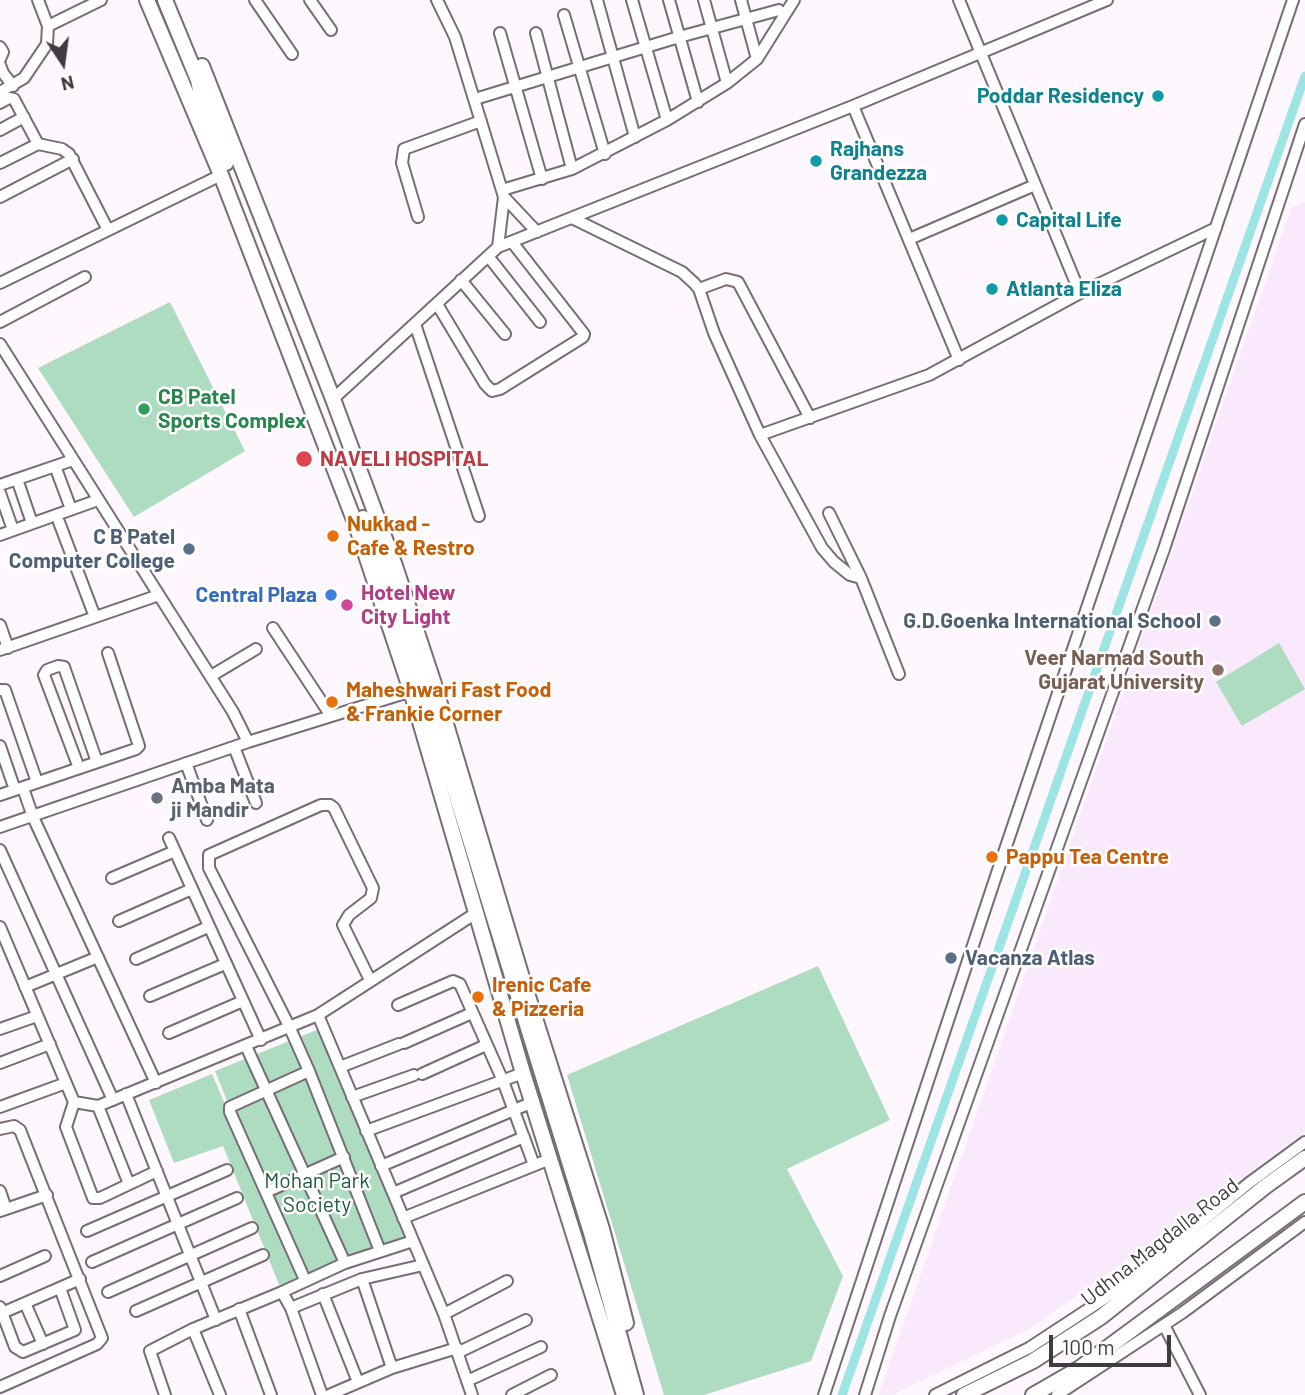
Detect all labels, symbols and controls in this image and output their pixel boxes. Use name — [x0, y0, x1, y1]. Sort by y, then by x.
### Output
north arrow — [28, 28, 98, 98]
text: N — [59, 71, 77, 97]
place label: Poddar Residency — [977, 83, 1144, 109]
marker: Poddar Residency — [1150, 88, 1166, 104]
place label: Rajhans Grandezza — [830, 136, 927, 186]
marker: Rajhans Grandezza — [808, 153, 824, 169]
place label: Capital Life — [1016, 207, 1122, 233]
marker: Capital Life — [994, 212, 1010, 228]
place label: Atlanta Eliza — [1006, 276, 1122, 302]
marker: Atlanta Eliza — [984, 281, 1000, 297]
place label: CB Patel Sports Complex — [158, 384, 306, 434]
marker: CB Patel Sports Complex — [136, 401, 152, 417]
place label: NAVELI HOSPITAL — [320, 446, 488, 472]
marker: NAVELI HOSPITAL — [294, 449, 314, 469]
place label: Nukkad - Cafe & Restro — [347, 511, 475, 561]
place label: C B Patel Computer College — [9, 524, 175, 574]
marker: Nukkad - Cafe & Restro — [325, 528, 341, 544]
marker: C B Patel Computer College — [181, 541, 197, 557]
place label: Hotel New City Light — [361, 580, 455, 630]
place label: Central Plaza — [195, 582, 317, 608]
marker: Central Plaza — [323, 587, 339, 603]
marker: Hotel New City Light — [339, 597, 355, 613]
place label: G.D.Goenka International School — [903, 608, 1201, 634]
marker: G.D.Goenka International School — [1207, 613, 1223, 629]
place label: Veer Narmad South Gujarat University — [1024, 645, 1204, 695]
marker: Veer Narmad South Gujarat University — [1210, 662, 1226, 678]
place label: Maheshwari Fast Food & Frankie Corner — [346, 677, 551, 727]
marker: Maheshwari Fast Food & Frankie Corner — [324, 694, 340, 710]
place label: Amba Mata ji Mandir — [171, 773, 275, 823]
marker: Amba Mata ji Mandir — [149, 790, 165, 806]
place label: Pappu Tea Centre — [1006, 844, 1169, 870]
marker: Pappu Tea Centre — [984, 849, 1000, 865]
place label: Vacanza Atlas — [965, 945, 1095, 971]
marker: Vacanza Atlas — [943, 950, 959, 966]
place label: Irenic Cafe & Pizzeria — [492, 972, 592, 1022]
marker: Irenic Cafe & Pizzeria — [470, 989, 486, 1005]
park label: Mohan Park Society — [264, 1168, 370, 1218]
street label: Udhna Magdalla Road — [1076, 1173, 1244, 1311]
scale bar — [1053, 1322, 1176, 1366]
text: 100 m — [1062, 1334, 1115, 1359]

